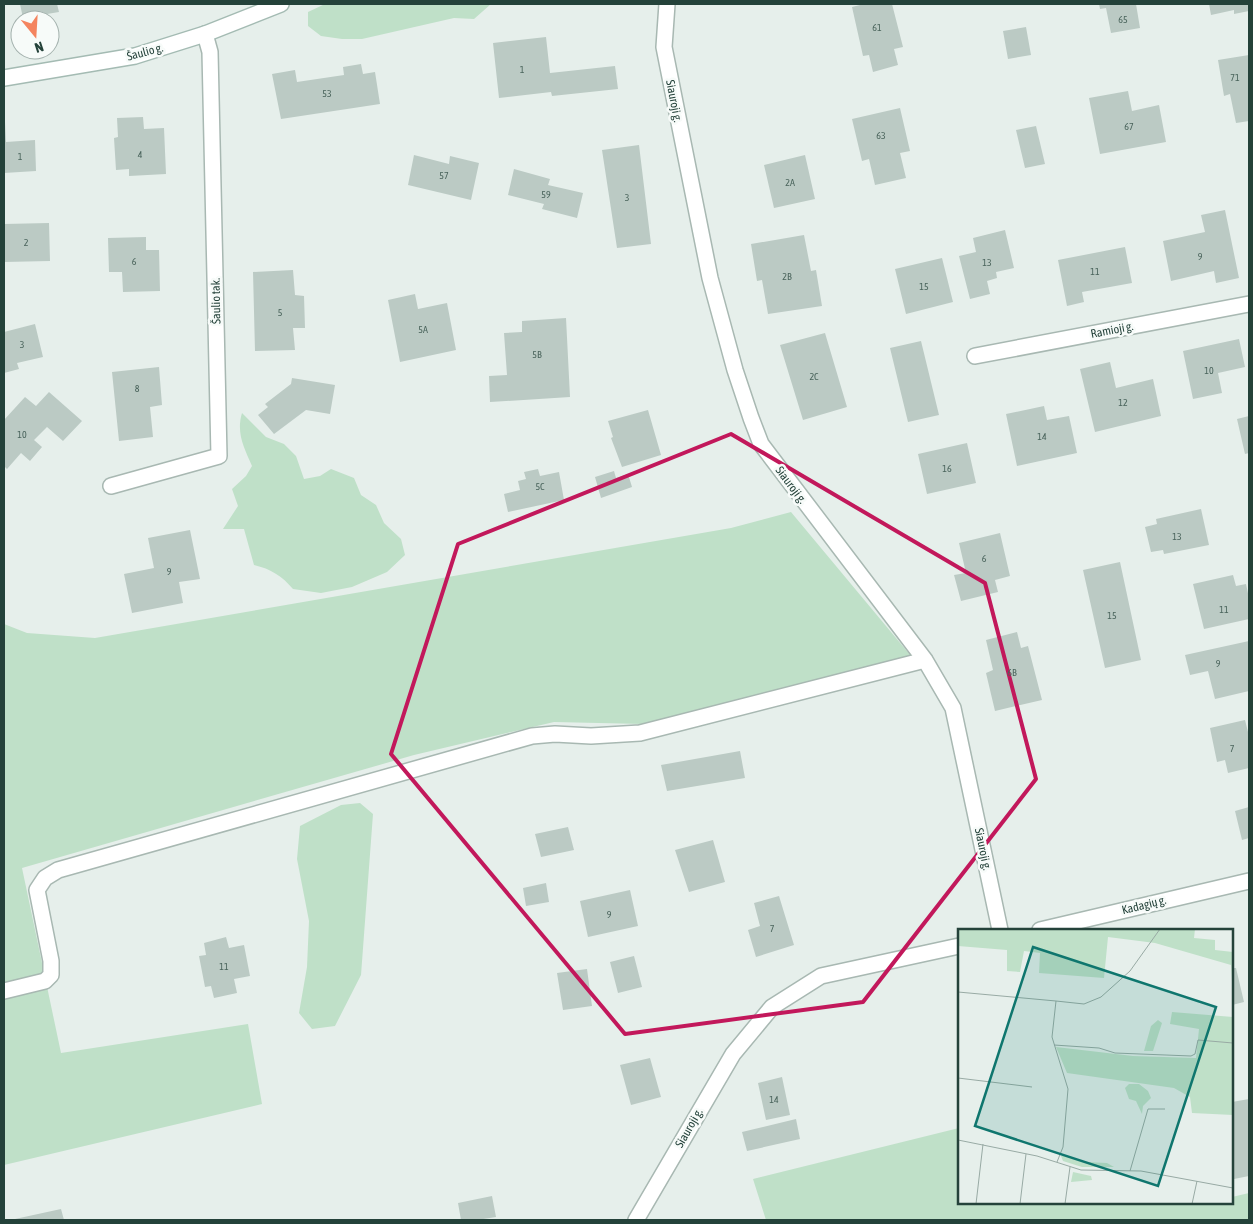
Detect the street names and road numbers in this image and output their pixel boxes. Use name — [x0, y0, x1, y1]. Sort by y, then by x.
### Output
street label: Šaulio g. — [125, 40, 165, 64]
street label: Siauroji g. — [663, 79, 685, 123]
street label: Šaulio tak. — [209, 278, 223, 324]
street label: Ramioji g. — [1090, 319, 1134, 341]
street label: Siauroji g. — [773, 464, 809, 506]
street label: Siauroji g. — [972, 827, 994, 871]
street label: Kadagių g. — [1120, 893, 1168, 917]
street label: Siauroji g. — [672, 1106, 706, 1150]

